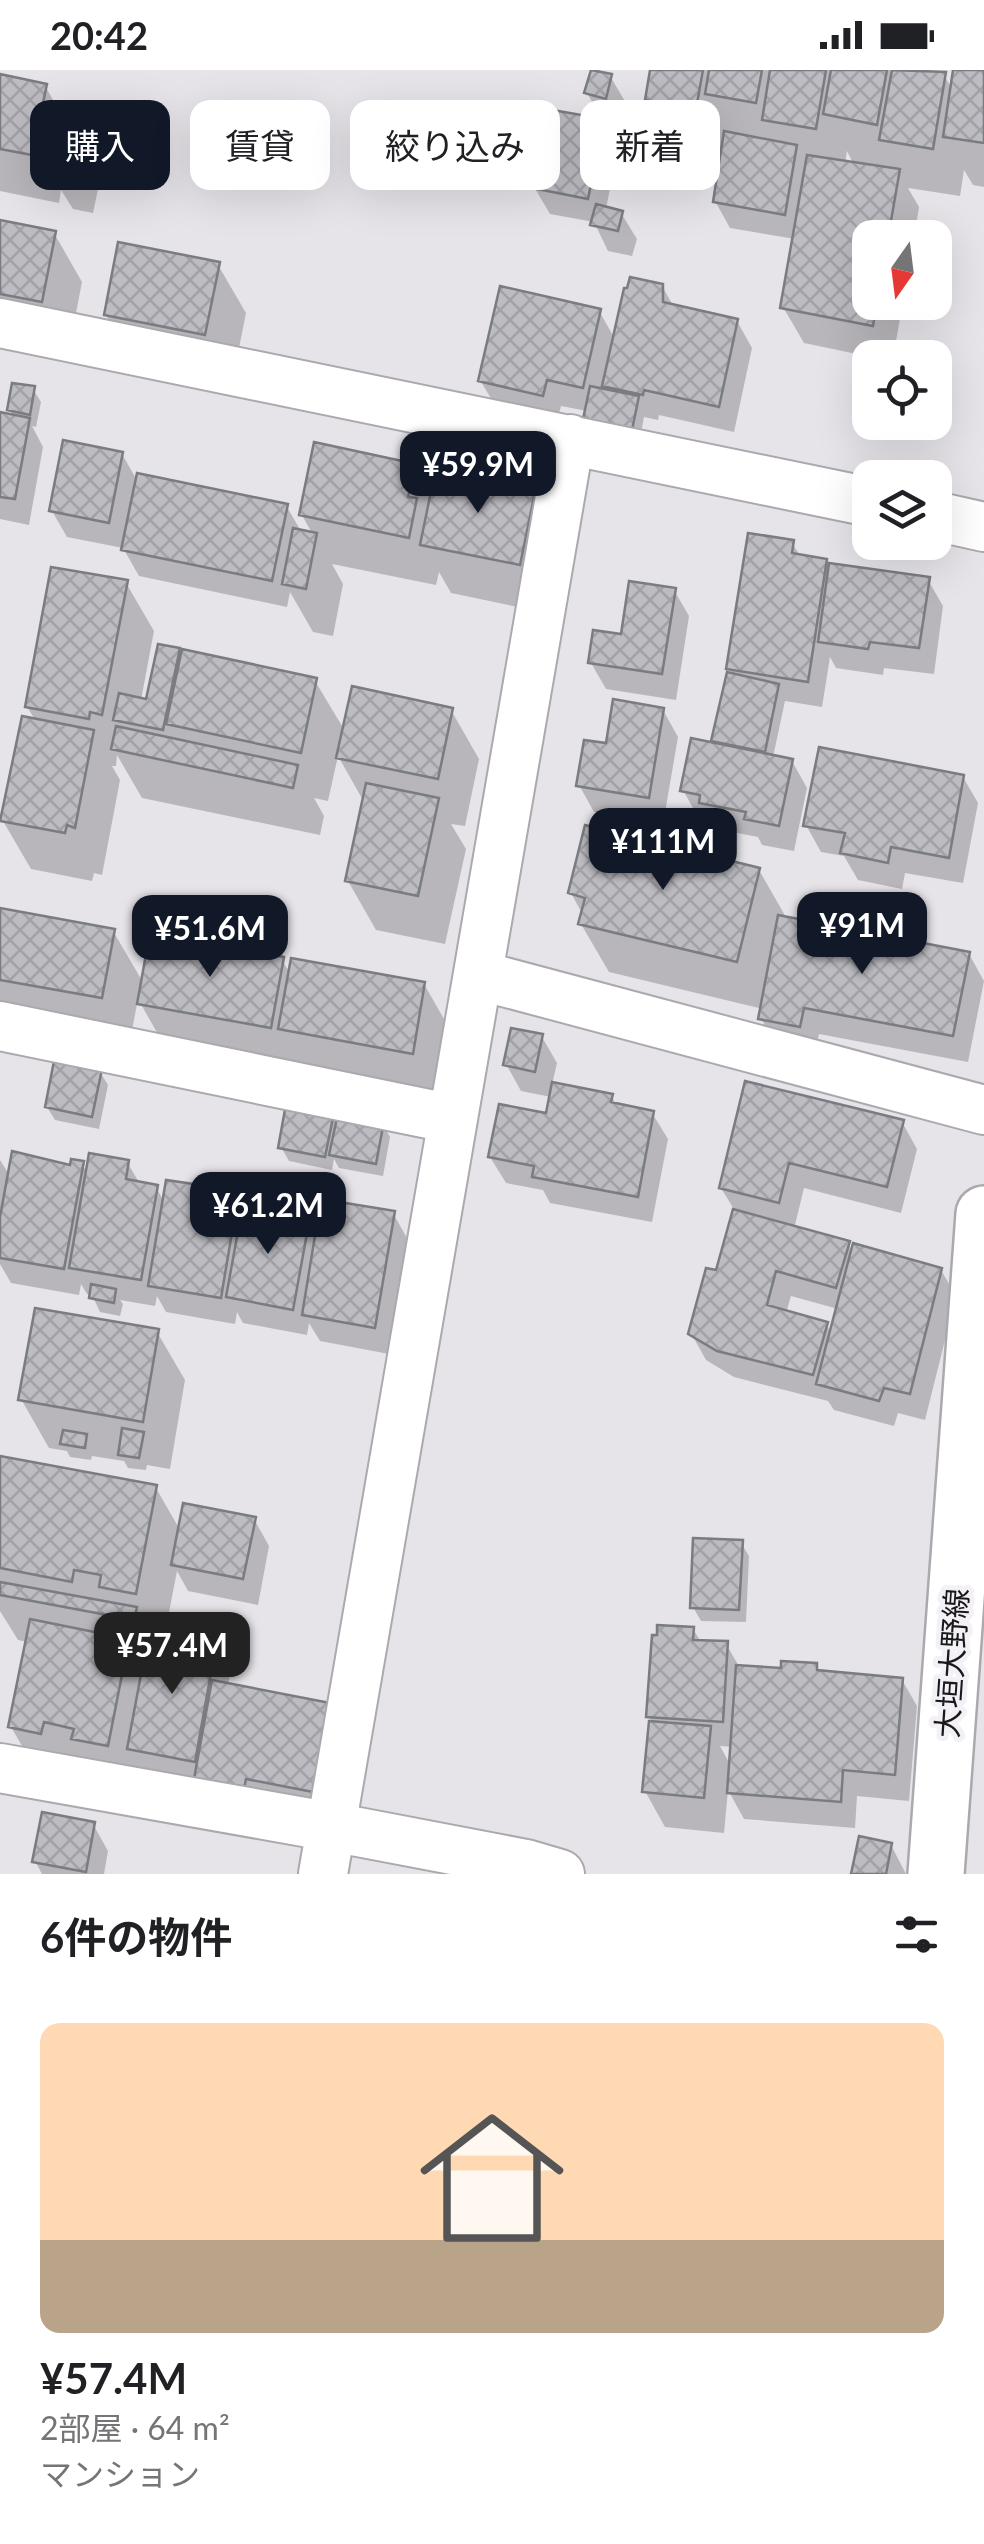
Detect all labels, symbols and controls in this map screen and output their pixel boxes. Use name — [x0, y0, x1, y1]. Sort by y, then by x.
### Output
text: 20:42 — [50, 12, 148, 58]
chip: 購入 — [30, 100, 170, 190]
chip: 賃貸 — [190, 100, 330, 190]
chip: 絞り込み — [350, 100, 560, 190]
chip: 新着 — [580, 100, 720, 190]
north arrow — [852, 220, 952, 320]
map controls — [852, 220, 952, 560]
button: locate — [852, 340, 952, 440]
pin: ¥59.9M — [397, 431, 559, 516]
text: ¥59.9M — [422, 444, 534, 483]
button: layers — [852, 460, 952, 560]
pin: ¥111M — [593, 808, 733, 893]
text: ¥111M — [611, 821, 715, 860]
pin: ¥91M — [803, 892, 921, 977]
pin: ¥51.6M — [129, 895, 291, 980]
text: ¥91M — [819, 905, 905, 944]
text: ¥51.6M — [154, 908, 266, 947]
pin: ¥61.2M — [187, 1172, 349, 1257]
text: ¥61.2M — [212, 1185, 324, 1224]
street label: 大垣大野線 — [928, 1587, 974, 1739]
pin: ¥57.4M — [91, 1612, 253, 1697]
text: ¥57.4M — [116, 1625, 228, 1664]
icon: filters — [889, 1907, 944, 1962]
text: 6件の物件 — [40, 1912, 232, 1962]
icon: home — [402, 2088, 582, 2268]
text: ¥57.4M — [40, 2353, 187, 2403]
text: 2部屋 · 64 m² — [40, 2408, 230, 2447]
text: マンション — [40, 2454, 200, 2493]

